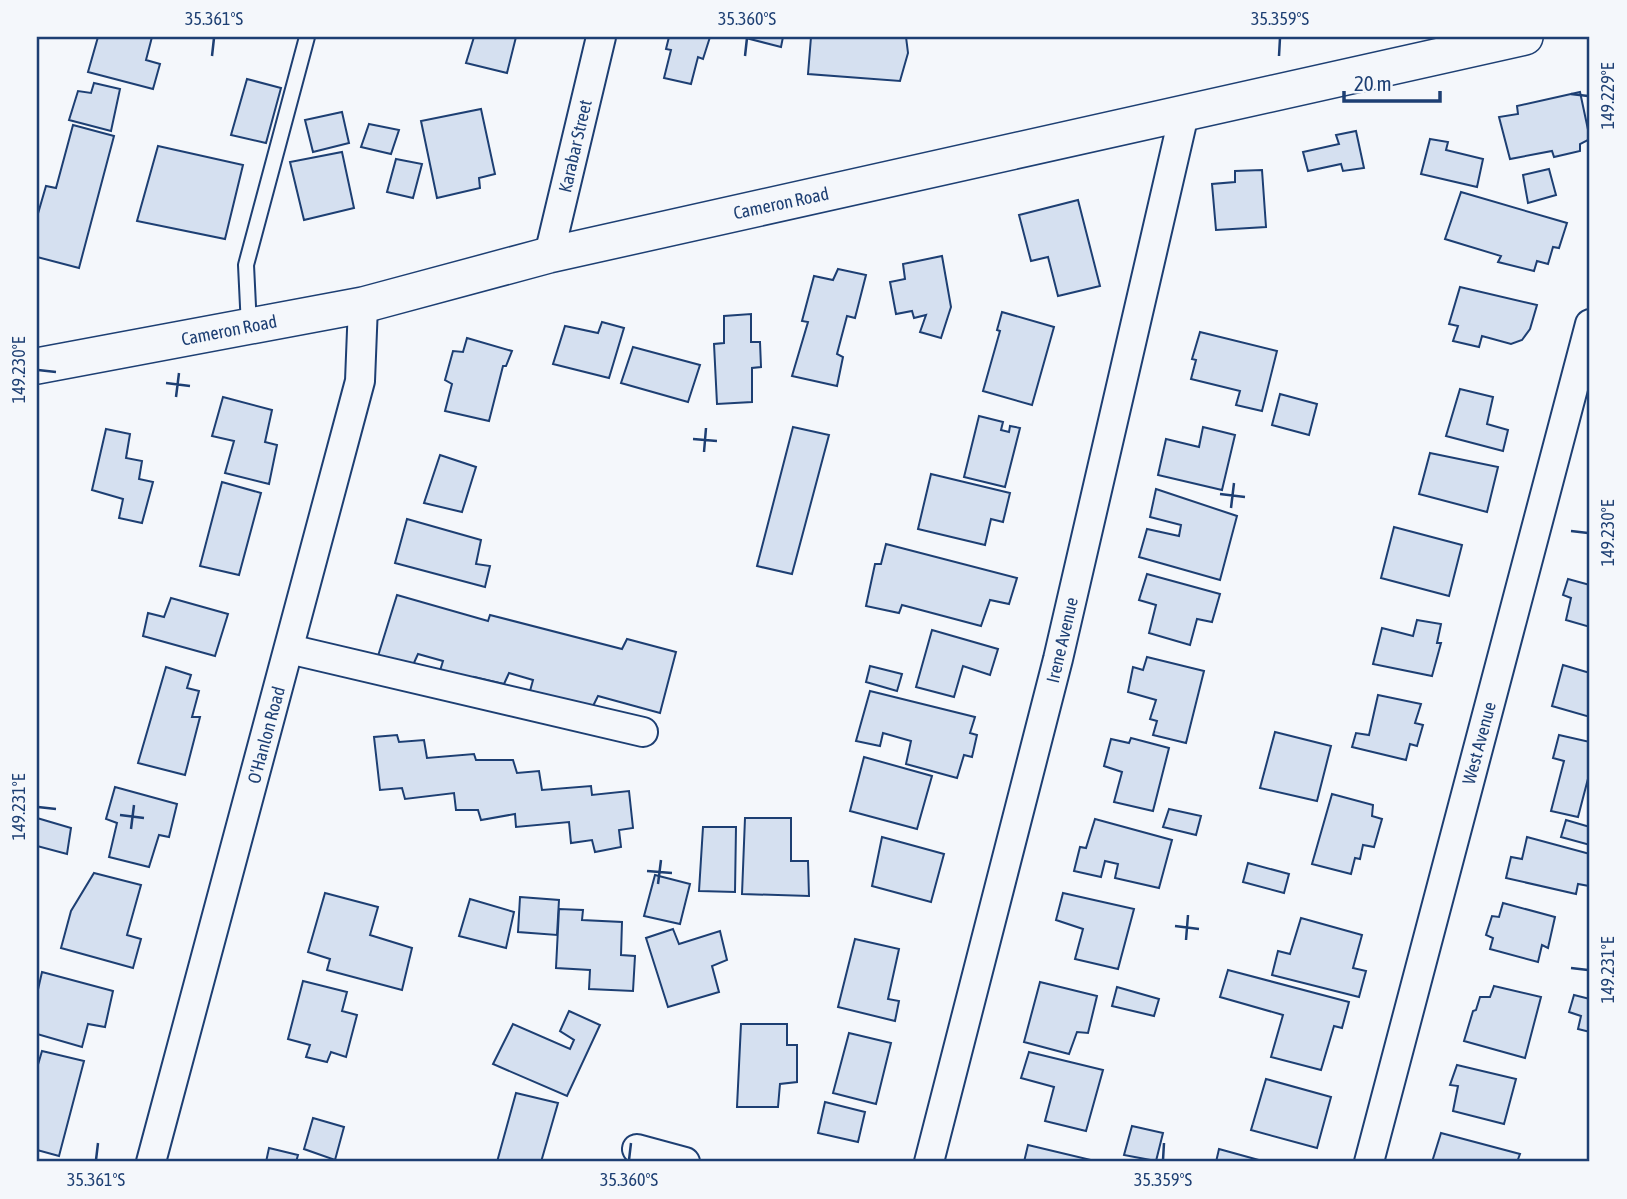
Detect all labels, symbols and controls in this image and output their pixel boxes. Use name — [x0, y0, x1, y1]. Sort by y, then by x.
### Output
text: 35.361°S — [185, 8, 243, 29]
text: 35.360°S — [718, 8, 776, 29]
text: 35.359°S — [1251, 8, 1309, 29]
scale bar — [1344, 60, 1440, 104]
text: 149.229°E — [1597, 62, 1618, 129]
text: 20 m — [1354, 71, 1392, 95]
street label: Karabar Street — [554, 98, 596, 194]
street label: Cameron Road — [731, 183, 831, 223]
street label: Cameron Road — [179, 310, 279, 350]
text: 149.230°E — [8, 336, 29, 403]
text: 149.230°E — [1597, 499, 1618, 566]
street label: Irene Avenue — [1042, 595, 1082, 685]
street label: O'Hanlon Road — [243, 684, 289, 786]
street label: West Avenue — [1458, 699, 1500, 787]
text: 149.231°E — [8, 773, 29, 840]
text: 149.231°E — [1597, 936, 1618, 1003]
text: 35.361°S — [67, 1169, 125, 1190]
text: 35.360°S — [600, 1169, 658, 1190]
text: 35.359°S — [1134, 1169, 1192, 1190]

